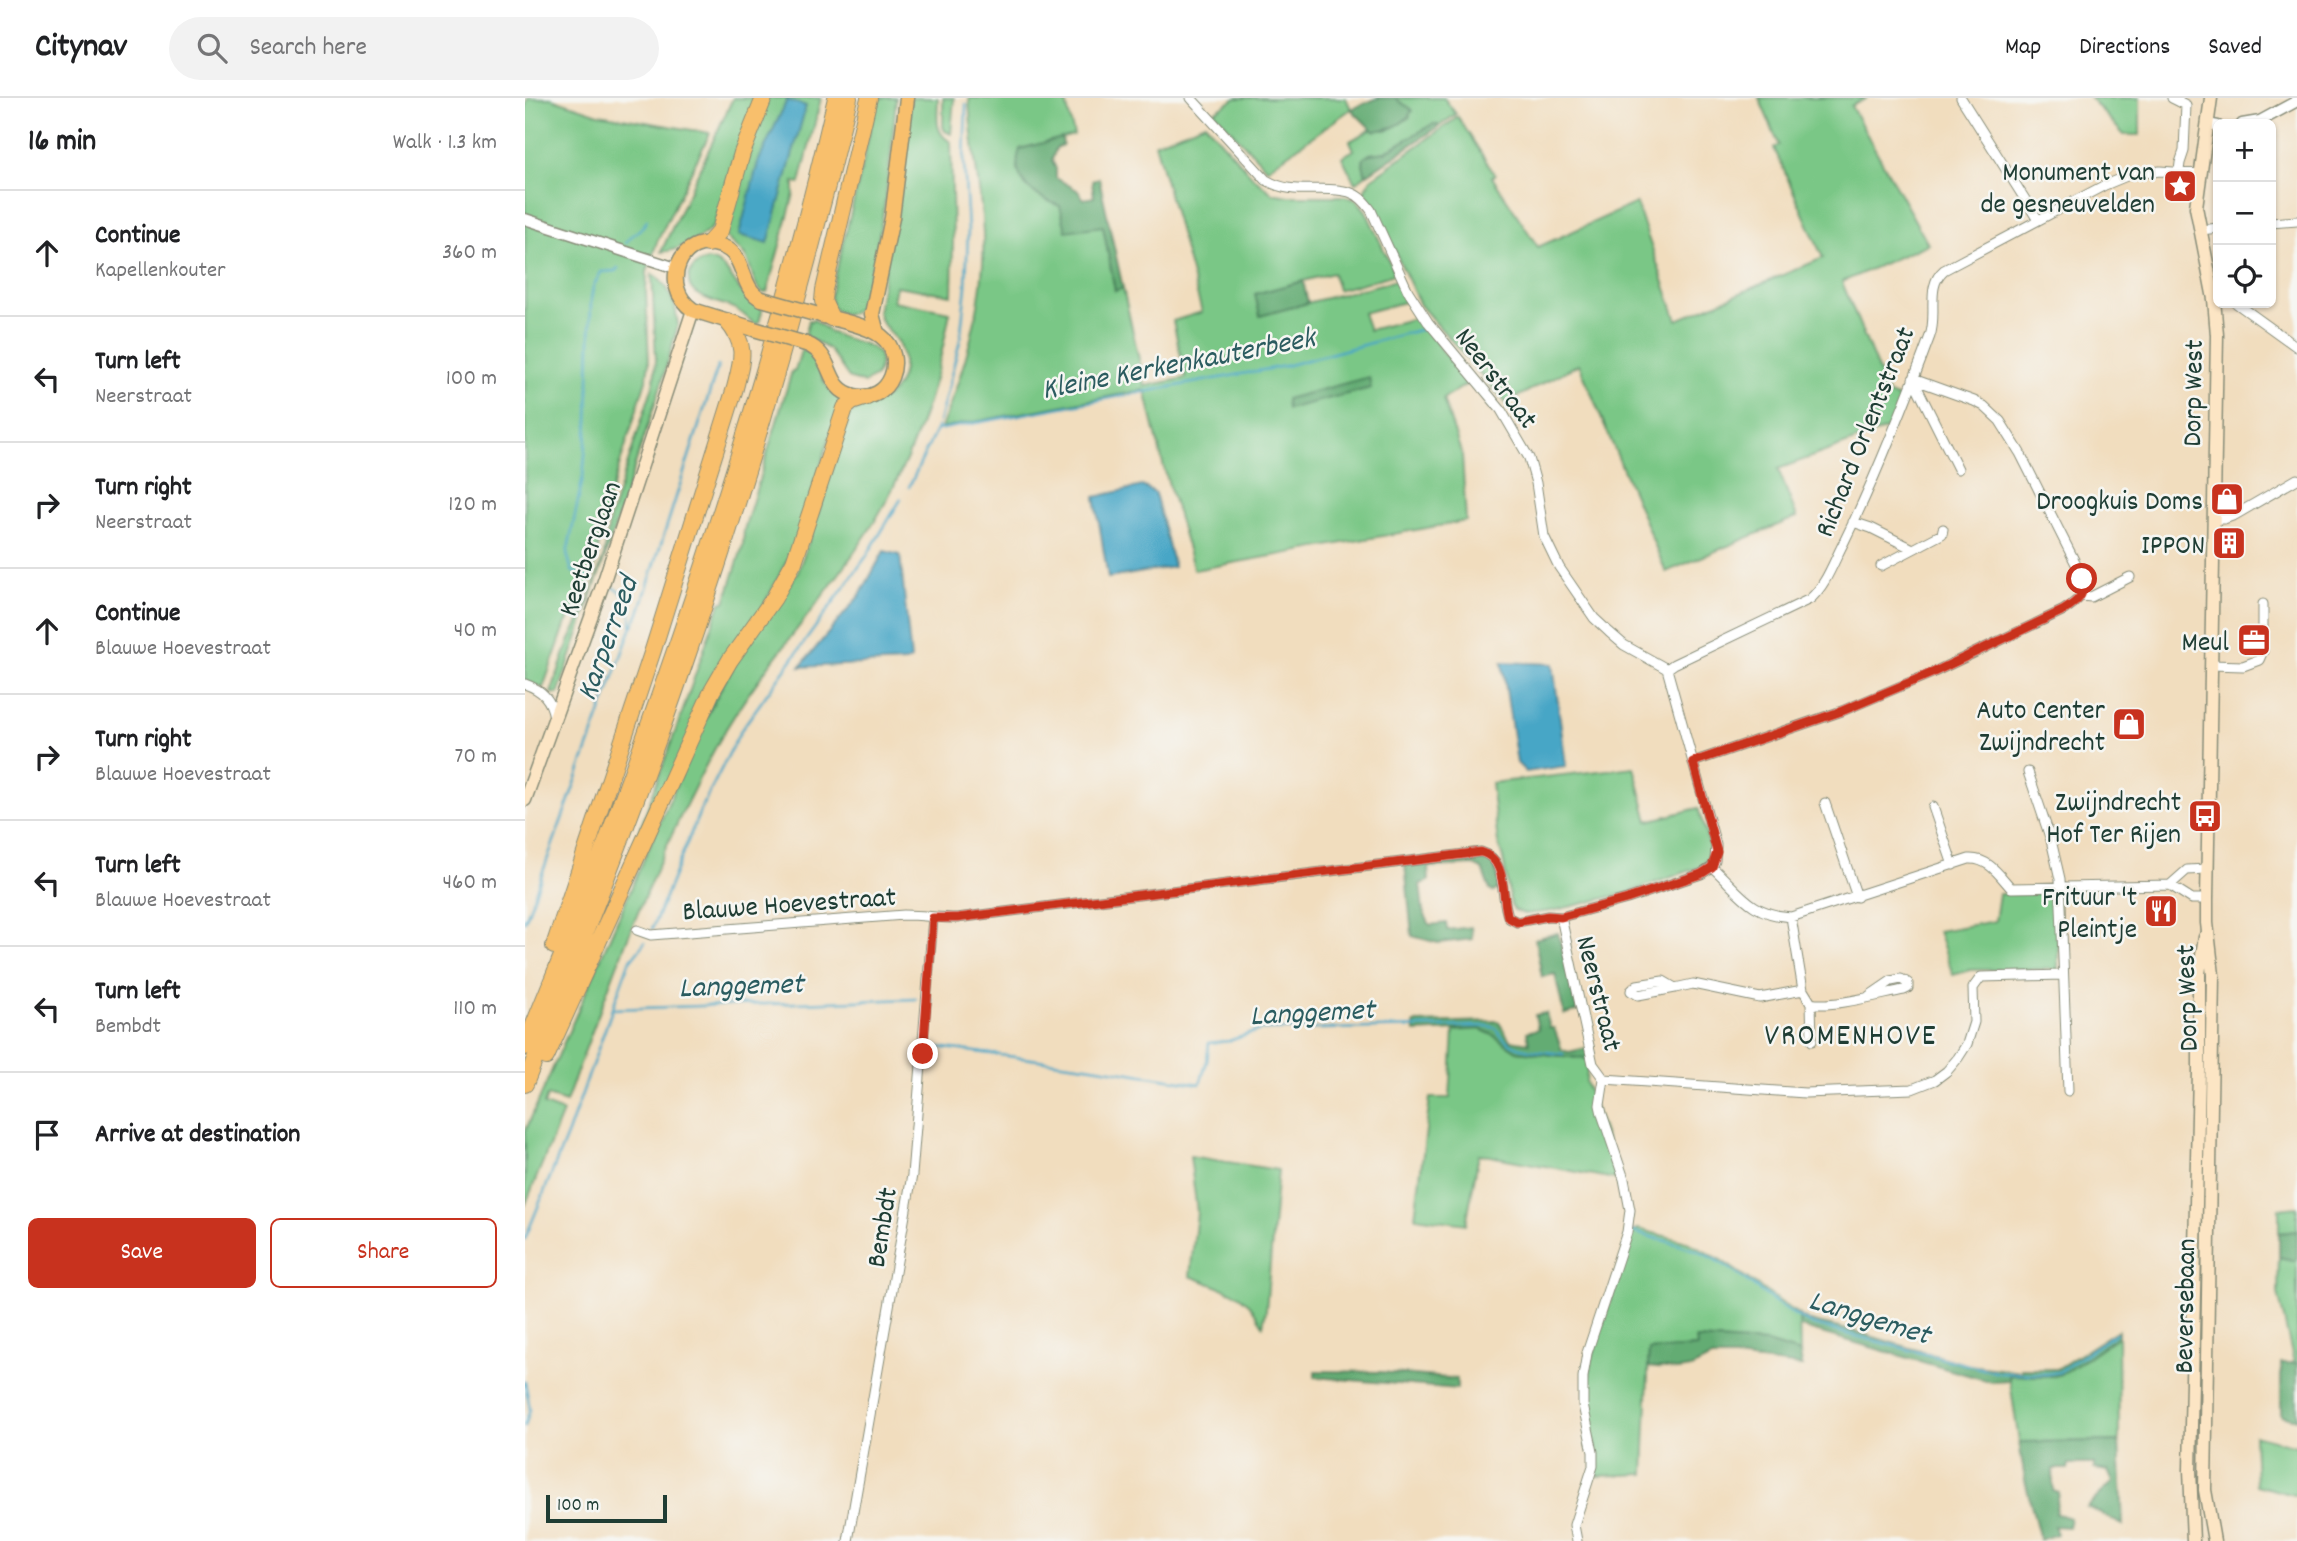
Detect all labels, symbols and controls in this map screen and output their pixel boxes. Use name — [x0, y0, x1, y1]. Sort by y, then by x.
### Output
search box — [169, 17, 659, 80]
text: Citynav — [35, 25, 127, 72]
icon: search — [193, 29, 231, 67]
text: Search here — [249, 30, 367, 67]
text: Map — [2005, 31, 2041, 65]
text: Directions — [2079, 31, 2170, 65]
text: Saved — [2208, 31, 2262, 65]
map controls — [2213, 119, 2276, 308]
button: + — [2213, 119, 2276, 182]
text: 16 min — [28, 122, 96, 165]
text: Walk · 1.3 km — [393, 127, 497, 160]
place label: Monument van de gesneuvelden — [1980, 155, 2155, 227]
place icon: Monument van de gesneuvelden — [2161, 167, 2199, 205]
button: − — [2213, 182, 2276, 245]
text: Continue — [95, 218, 180, 255]
icon: ahead — [28, 234, 66, 272]
text: 360 m — [442, 237, 497, 270]
button: locate — [2213, 245, 2276, 308]
text: Kapellenkouter — [95, 255, 226, 288]
water label: Kleine Kerkenkauterbeek — [1039, 318, 1322, 414]
street label: Neerstraat — [1443, 321, 1545, 439]
street label: Richard Orlentstraat — [1807, 322, 1928, 544]
street label: Dorp West — [2175, 339, 2217, 447]
text: Turn left — [95, 344, 181, 381]
icon: left — [28, 360, 66, 398]
text: 100 m — [446, 363, 497, 396]
text: Neerstraat — [95, 381, 192, 414]
text: Turn right — [95, 470, 192, 507]
street label: Keetberglaan — [551, 477, 635, 623]
shop icon: Droogkuis Doms — [2208, 480, 2246, 518]
place label: Droogkuis Doms — [2036, 484, 2203, 524]
icon: right — [28, 486, 66, 524]
text: 120 m — [448, 489, 497, 522]
text: Neerstraat — [95, 507, 192, 540]
building icon: IPPON — [2210, 524, 2248, 562]
place label: IPPON — [2141, 528, 2205, 568]
route start — [2066, 563, 2097, 594]
water label: Karperreed — [568, 568, 654, 707]
text: Continue — [95, 596, 180, 633]
icon: ahead — [28, 612, 66, 650]
text: 40 m — [454, 615, 497, 648]
office icon: Meul — [2235, 621, 2273, 659]
place label: Meul — [2182, 625, 2229, 665]
text: Blauwe Hoevestraat — [95, 633, 271, 666]
place label: Auto Center Zwijndrecht — [1976, 693, 2106, 765]
shop icon: Auto Center Zwijndrecht — [2110, 705, 2148, 743]
text: Turn right — [95, 722, 192, 759]
icon: right — [28, 738, 66, 776]
text: 70 m — [455, 741, 497, 774]
text: Blauwe Hoevestraat — [95, 759, 271, 792]
place label: Zwijndrecht Hof Ter Rijen — [2046, 785, 2181, 857]
bus stop icon: Zwijndrecht Hof Ter Rijen — [2186, 797, 2224, 835]
text: Turn left — [95, 848, 181, 885]
icon: left — [28, 864, 66, 902]
text: 460 m — [443, 867, 497, 900]
street label: Blauwe Hoevestraat — [681, 880, 898, 934]
place label: Frituur 't Pleintje — [2042, 880, 2137, 952]
text: Blauwe Hoevestraat — [95, 885, 271, 918]
restaurant icon: Frituur 't Pleintje — [2142, 892, 2180, 930]
street label: Neerstraat — [1562, 932, 1630, 1056]
street label: Dorp West — [2168, 944, 2212, 1052]
water label: Langgemet — [678, 965, 807, 1012]
text: Turn left — [95, 974, 181, 1011]
icon: left — [28, 990, 66, 1028]
water label: Langgemet — [1249, 991, 1378, 1040]
text: 110 m — [453, 993, 497, 1026]
text: Bembdt — [95, 1011, 161, 1044]
district label: VROMENHOVE — [1765, 1017, 1937, 1060]
route end — [907, 1038, 938, 1069]
icon: arrive — [28, 1116, 66, 1154]
text: Arrive at destination — [95, 1117, 300, 1154]
street label: Bembdt — [859, 1185, 911, 1271]
button: Save — [28, 1218, 256, 1288]
button: Share — [270, 1218, 497, 1288]
street label: Beversebaan — [2167, 1238, 2209, 1374]
water label: Langgemet — [1803, 1282, 1937, 1360]
scale bar — [546, 1492, 667, 1524]
text: 100 m — [557, 1493, 599, 1520]

